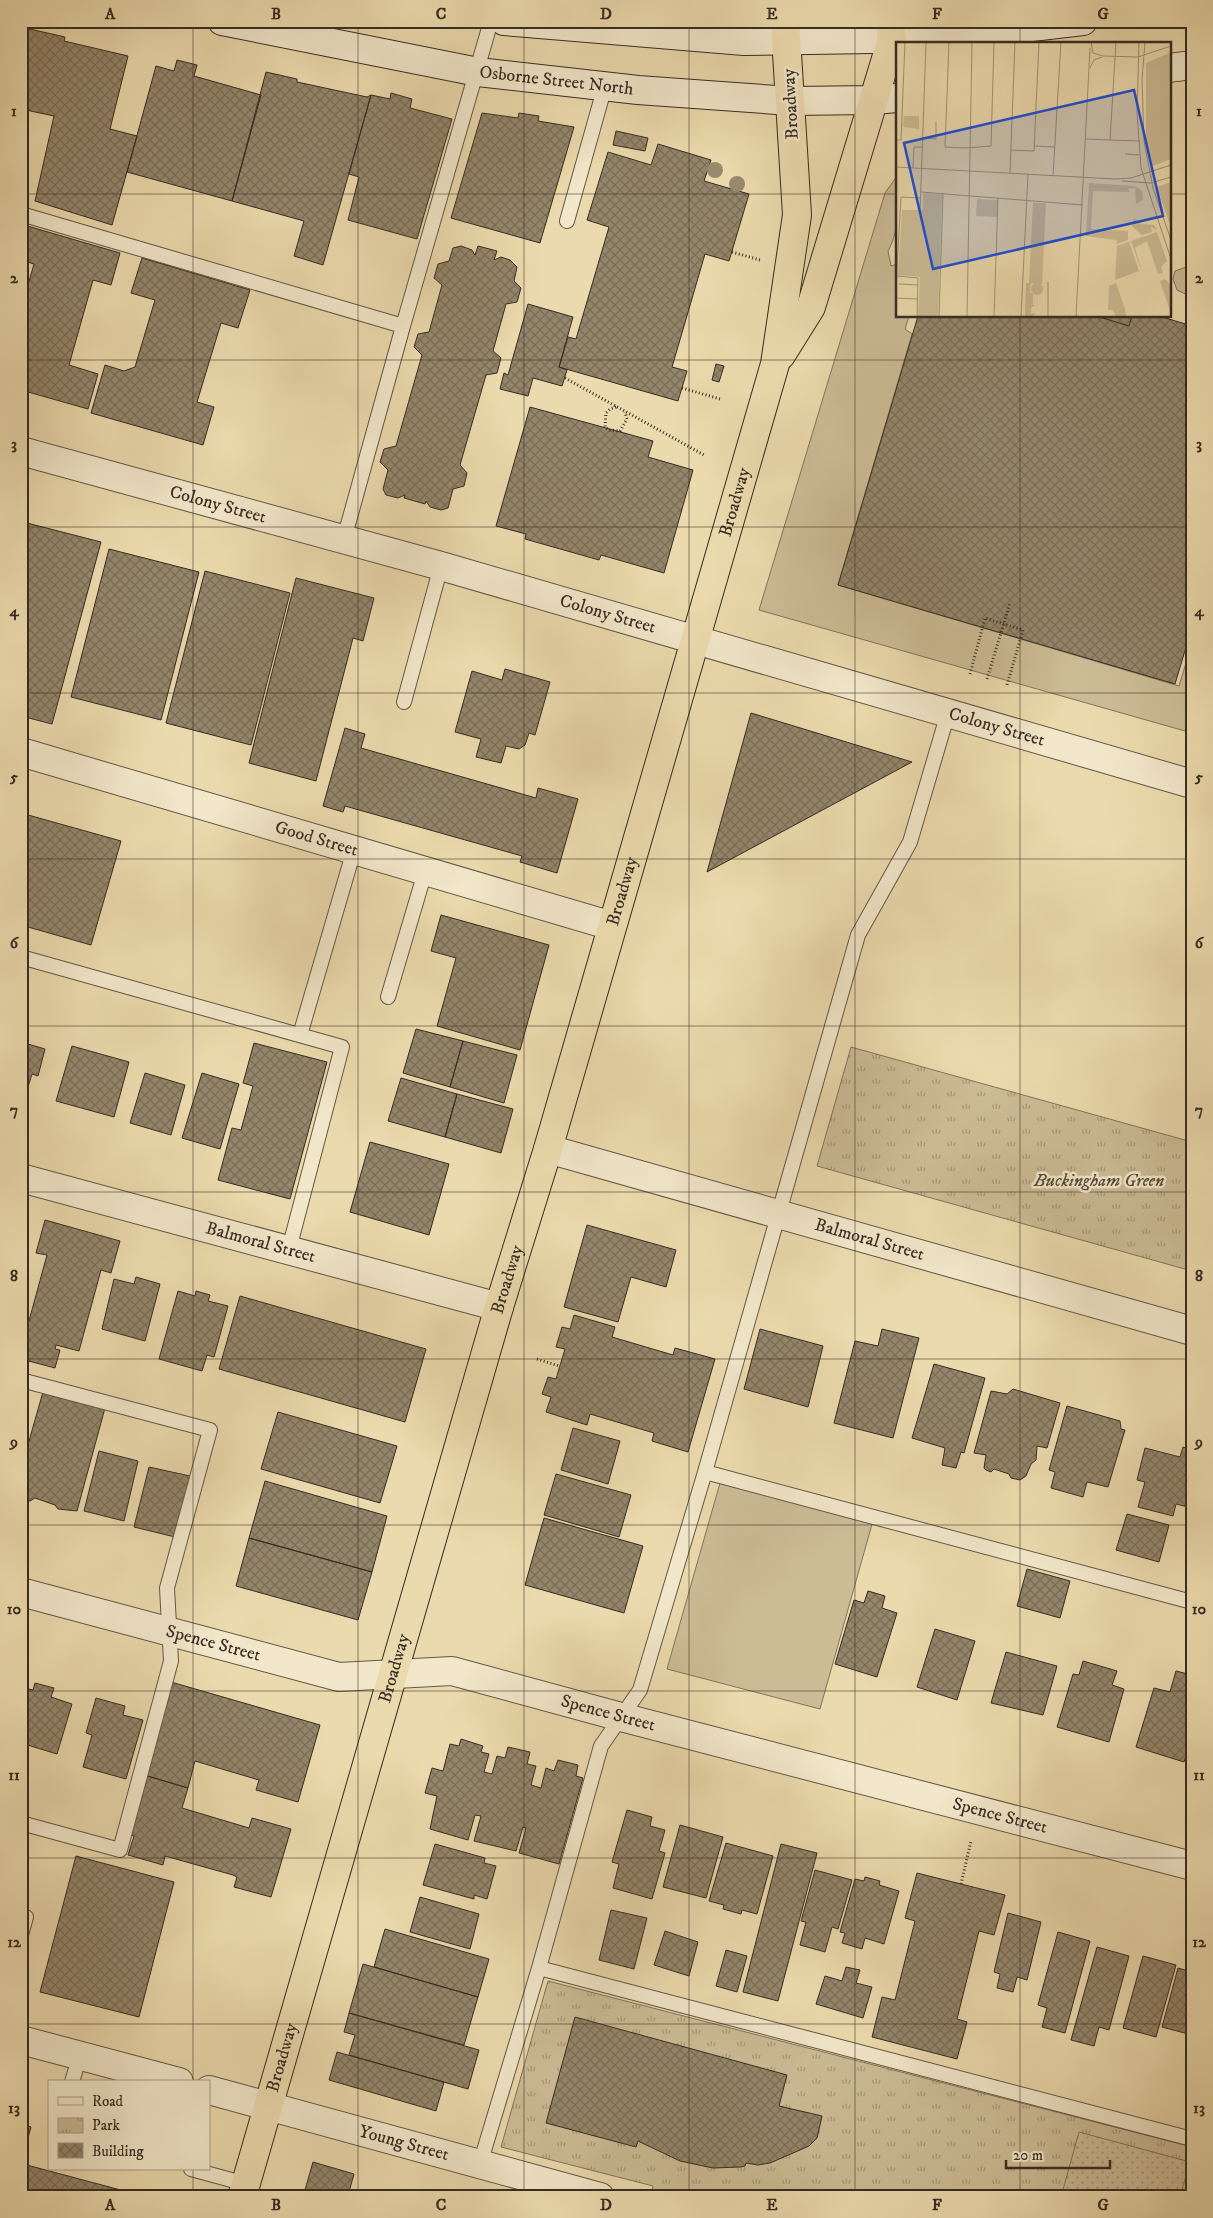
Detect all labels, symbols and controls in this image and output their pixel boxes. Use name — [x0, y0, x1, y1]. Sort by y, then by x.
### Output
text: A — [104, 4, 116, 24]
text: B — [271, 4, 281, 24]
text: C — [436, 4, 446, 24]
text: D — [600, 4, 612, 24]
text: E — [766, 4, 778, 24]
text: F — [932, 4, 942, 24]
text: G — [1097, 4, 1109, 24]
inset map — [896, 42, 1170, 318]
street label: Osborne Street North — [478, 61, 635, 100]
street label: Broadway — [778, 68, 804, 140]
text: 1 — [11, 101, 17, 121]
text: 1 — [1196, 101, 1202, 121]
text: 2 — [10, 268, 19, 288]
text: 2 — [1195, 268, 1204, 288]
text: 3 — [11, 434, 17, 454]
text: 3 — [1196, 434, 1202, 454]
street label: Broadway — [715, 465, 756, 539]
street label: Colony Street — [167, 481, 269, 529]
street label: Colony Street — [557, 590, 659, 639]
text: 4 — [8, 601, 19, 621]
text: 4 — [1193, 601, 1204, 621]
street label: Colony Street — [946, 703, 1047, 752]
text: 5 — [9, 767, 18, 787]
text: 5 — [1194, 767, 1203, 787]
street label: Good Street — [272, 816, 361, 862]
street label: Broadway — [602, 854, 643, 928]
text: 6 — [10, 933, 20, 953]
text: 6 — [1195, 933, 1205, 953]
text: 7 — [10, 1100, 18, 1120]
text: 7 — [1195, 1100, 1203, 1120]
park label: Buckingham Green — [1033, 1170, 1164, 1192]
street label: Balmoral Street — [812, 1214, 927, 1266]
street label: Balmoral Street — [203, 1217, 318, 1268]
street label: Broadway — [487, 1242, 529, 1317]
text: 8 — [10, 1266, 18, 1286]
text: 8 — [1195, 1266, 1203, 1286]
text: 9 — [9, 1432, 18, 1452]
text: 9 — [1194, 1432, 1203, 1452]
text: 10 — [7, 1599, 22, 1619]
text: 10 — [1192, 1599, 1207, 1619]
street label: Spence Street — [164, 1620, 263, 1667]
street label: Broadway — [374, 1631, 415, 1706]
street label: Spence Street — [558, 1690, 658, 1737]
text: 11 — [8, 1765, 20, 1785]
text: 11 — [1193, 1765, 1205, 1785]
street label: Spence Street — [950, 1793, 1050, 1839]
text: 12 — [7, 1932, 22, 1952]
text: 12 — [1192, 1932, 1207, 1952]
street label: Broadway — [262, 2020, 303, 2095]
legend — [48, 2080, 210, 2170]
text: Road — [92, 2092, 124, 2111]
text: 13 — [8, 2098, 20, 2118]
text: 13 — [1193, 2098, 1205, 2118]
text: Park — [92, 2116, 121, 2135]
street label: Young Street — [356, 2121, 451, 2166]
scale bar — [1006, 2138, 1109, 2170]
text: Building — [92, 2142, 144, 2161]
text: 20 m — [1013, 2146, 1043, 2165]
text: A — [104, 2195, 116, 2215]
text: B — [271, 2195, 281, 2215]
text: C — [436, 2195, 446, 2215]
text: D — [600, 2195, 612, 2215]
text: E — [766, 2195, 778, 2215]
text: F — [932, 2195, 942, 2215]
text: G — [1097, 2195, 1109, 2215]

